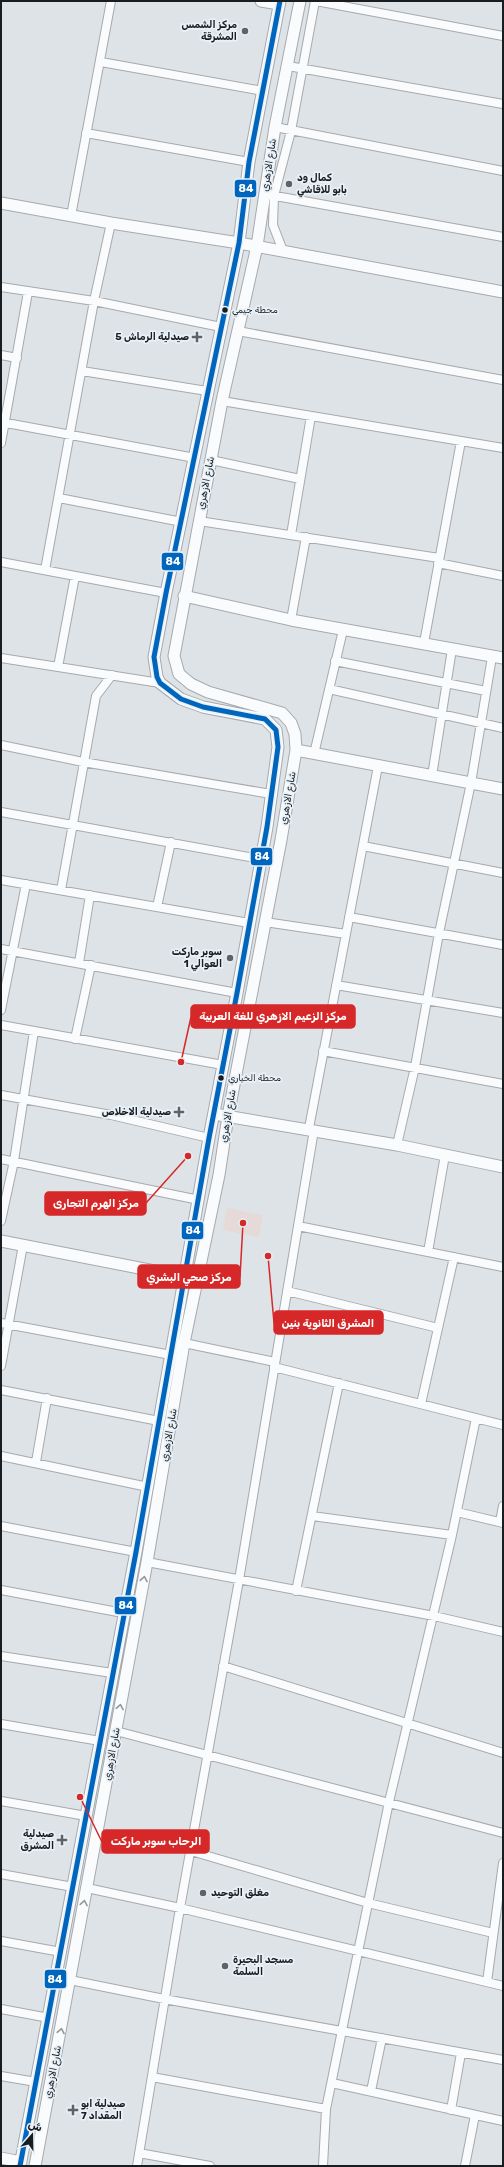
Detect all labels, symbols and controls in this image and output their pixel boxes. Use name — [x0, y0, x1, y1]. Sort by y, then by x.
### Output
place label: مركز الشمس المشرقة — [182, 19, 237, 43]
marker: مركز الشمس المشرقة — [240, 26, 250, 36]
street label: شارع الازهري — [259, 138, 280, 193]
place label: كمال ود بابو للاقاشي — [297, 172, 347, 198]
line badge: 84 — [234, 179, 257, 198]
marker: كمال ود بابو للاقاشي — [284, 179, 294, 189]
text: 84 — [239, 182, 254, 195]
marker: محطة جيمي — [220, 305, 230, 315]
place label: محطة جيمي — [232, 305, 278, 317]
place label: صيدلية الرماش 5 — [115, 331, 189, 343]
marker: صيدلية الرماش 5 — [192, 332, 202, 342]
street label: شارع الازهري — [195, 456, 218, 511]
line badge: 84 — [161, 552, 184, 571]
text: 84 — [166, 555, 181, 568]
street label: شارع الازهري — [277, 771, 300, 826]
line badge: 84 — [250, 847, 273, 866]
text: 84 — [255, 850, 270, 863]
place label: سوبر ماركت العوالي 1 — [172, 946, 222, 972]
marker: سوبر ماركت العوالي 1 — [225, 953, 235, 963]
callout: مركز الزعيم الازهري للغة العربية — [191, 1005, 355, 1028]
text: مركز الزعيم الازهري للغة العربية — [199, 1010, 347, 1024]
marker: محطة الخياري — [216, 1073, 226, 1083]
place label: محطة الخياري — [228, 1073, 281, 1085]
street label: شارع الازهري — [217, 1089, 240, 1144]
place label: صيدلية الاخلاص — [102, 1106, 171, 1118]
marker: صيدلية الاخلاص — [174, 1107, 184, 1117]
callout: مركز الهرم التجارى — [45, 1192, 146, 1215]
text: مركز الهرم التجارى — [53, 1197, 139, 1211]
line badge: 84 — [181, 1221, 204, 1240]
text: 84 — [186, 1224, 201, 1237]
callout: مركز صحي البشري — [138, 1265, 240, 1288]
text: مركز صحي البشري — [146, 1271, 232, 1286]
callout: المشرق الثانوية بنين — [274, 1311, 383, 1334]
text: المشرق الثانوية بنين — [282, 1317, 374, 1330]
street label: شارع الازهري — [158, 1408, 181, 1463]
one-way arrow — [139, 1576, 148, 1582]
line badge: 84 — [114, 1596, 137, 1615]
text: 84 — [119, 1599, 134, 1612]
one-way arrow — [116, 1704, 124, 1710]
street label: شارع الازهري — [101, 1727, 124, 1782]
place label: صيدلية المشرق — [20, 1828, 54, 1852]
callout: الرحاب سوبر ماركت — [102, 1830, 209, 1853]
marker: صيدلية المشرق — [57, 1835, 67, 1845]
text: الرحاب سوبر ماركت — [111, 1835, 201, 1848]
place label: مغلق التوحيد — [211, 1887, 269, 1899]
marker: مغلق التوحيد — [198, 1888, 208, 1898]
one-way arrow — [79, 1900, 88, 1907]
place label: مسجد البحيرة السلمة — [233, 1954, 293, 1978]
marker: مسجد البحيرة السلمة — [220, 1961, 230, 1971]
line badge: 84 — [44, 1969, 67, 1989]
text: 84 — [48, 1973, 63, 1986]
one-way arrow — [56, 2028, 64, 2034]
street label: شارع الازهري — [42, 2045, 65, 2100]
place label: صيدلية ابو المقداد 7 — [81, 2098, 126, 2122]
marker: صيدلية ابو المقداد 7 — [68, 2105, 78, 2115]
north arrow — [12, 2115, 52, 2155]
text: ش — [26, 2118, 44, 2135]

